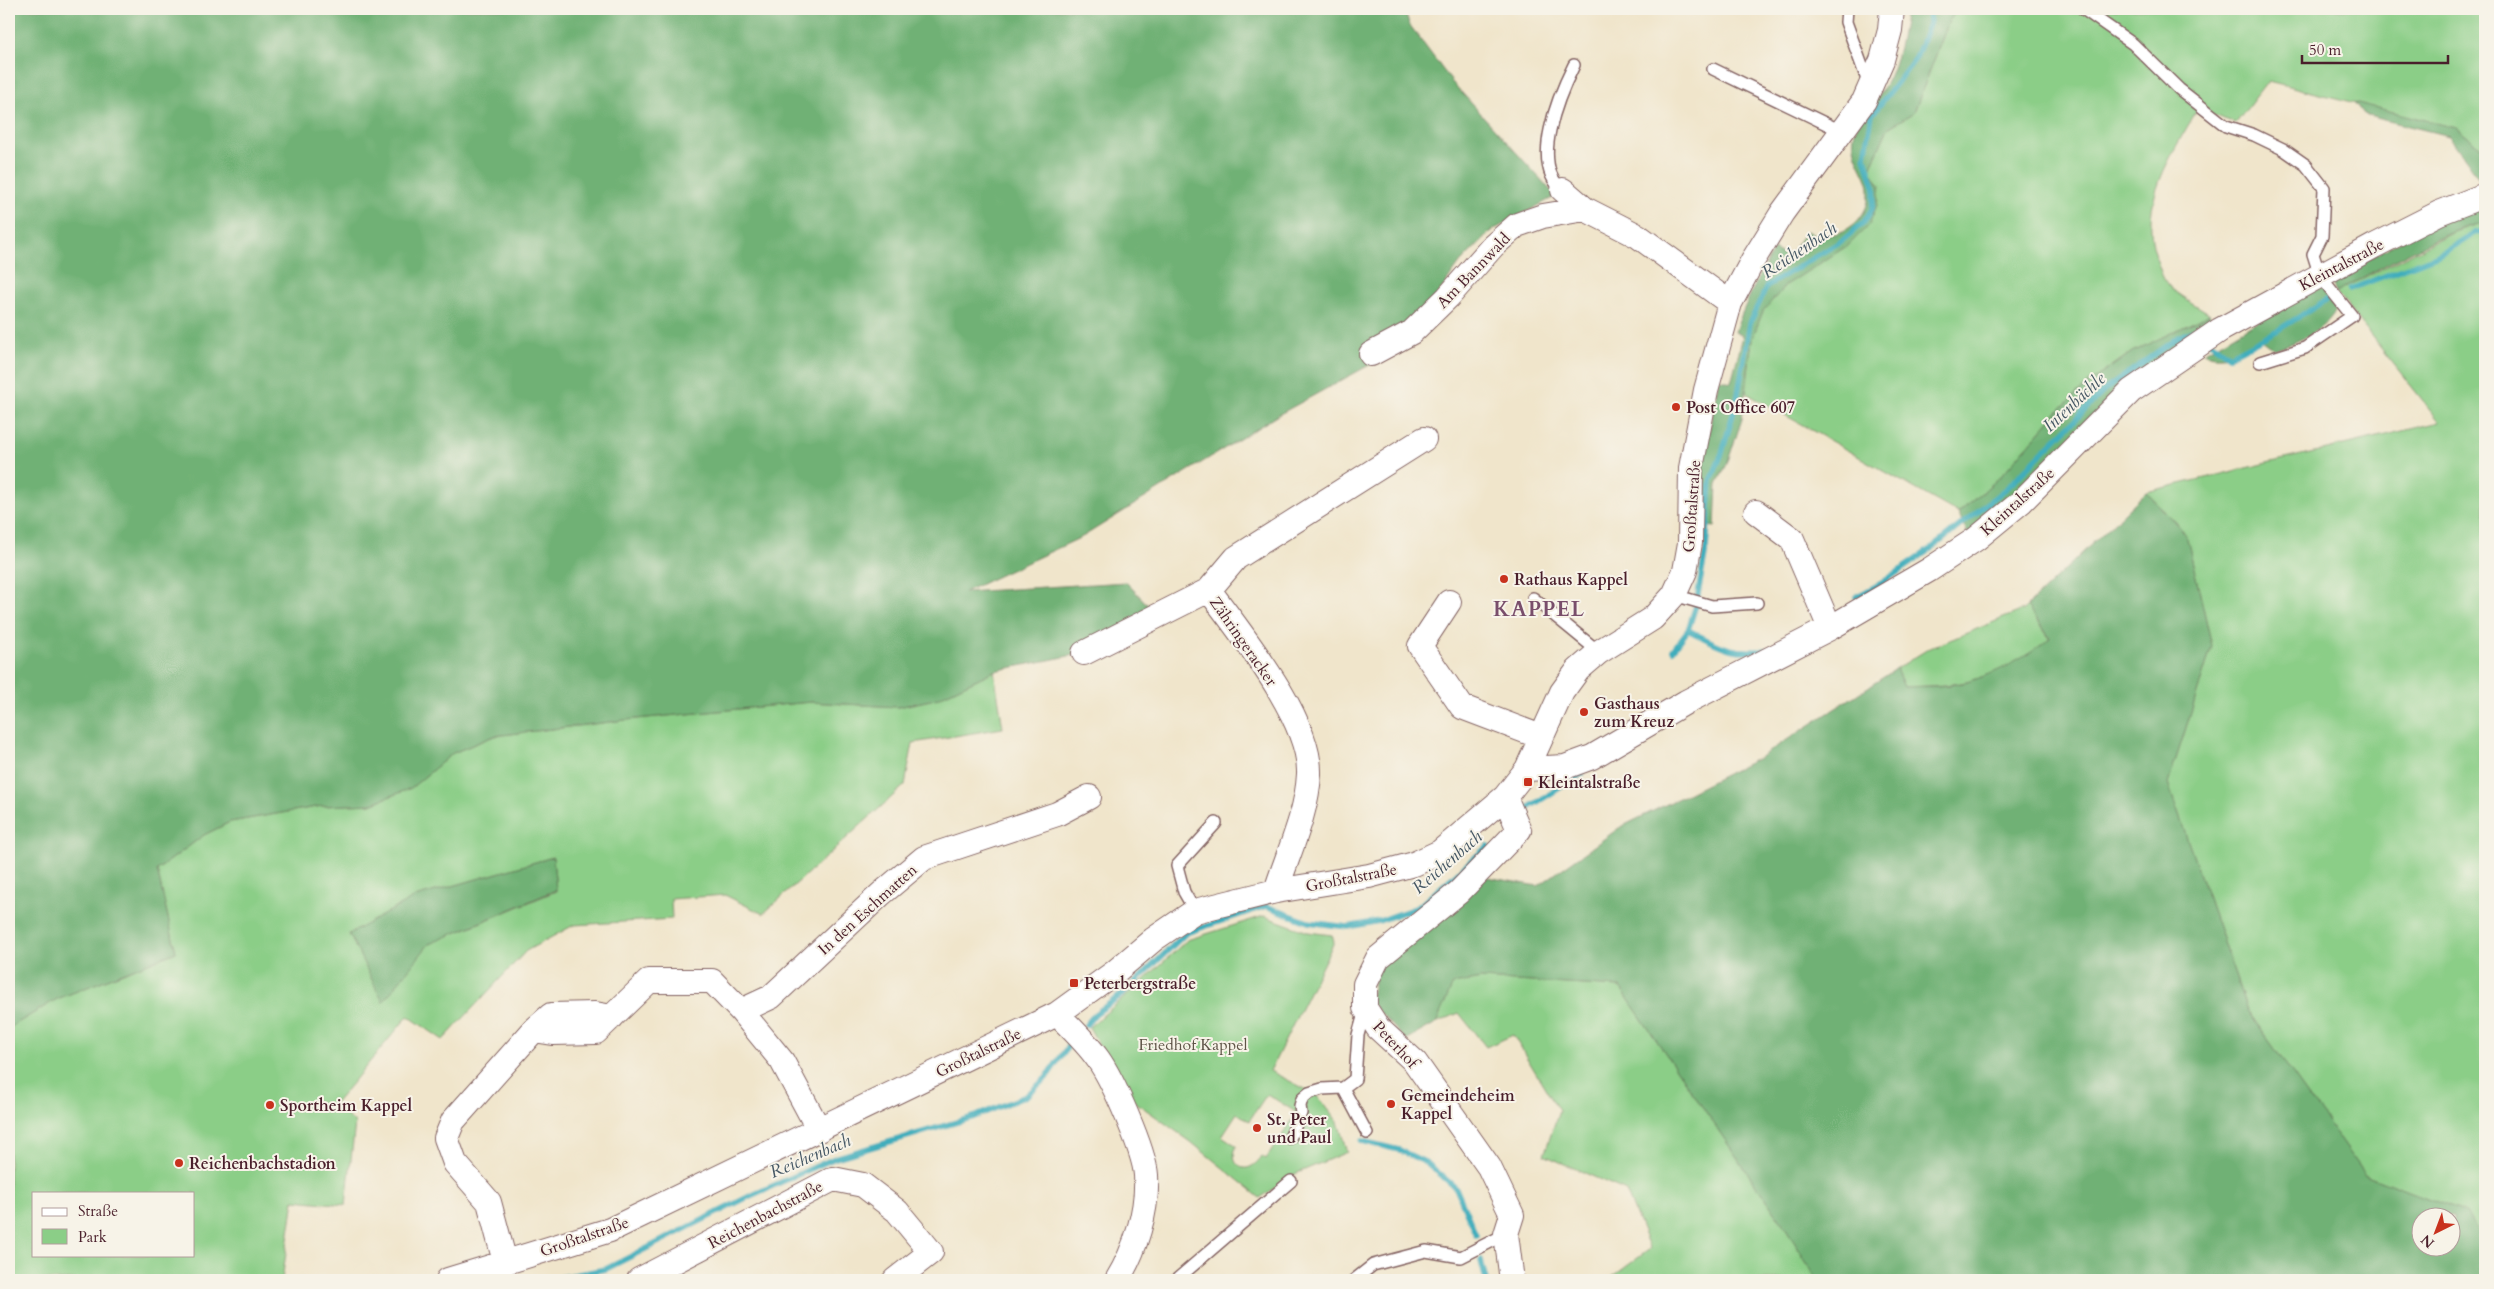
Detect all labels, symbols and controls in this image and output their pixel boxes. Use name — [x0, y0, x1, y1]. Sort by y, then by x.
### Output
scale bar — [2302, 32, 2448, 64]
text: 50 m — [2309, 40, 2341, 60]
water label: Reichenbach — [1757, 216, 1842, 285]
street label: Am Bannwald — [1432, 228, 1516, 313]
street label: Kleintalstraße — [2295, 233, 2388, 296]
water label: Intenbächle — [2037, 366, 2112, 438]
place label: Post Office 607 — [1686, 397, 1795, 419]
marker: Post Office 607 — [1670, 401, 1682, 413]
street label: Großtalstraße — [1678, 459, 1706, 553]
street label: Kleintalstraße — [1976, 463, 2060, 541]
place label: Rathaus Kappel — [1514, 569, 1628, 591]
marker: Rathaus Kappel — [1498, 573, 1510, 585]
street label: Zähringeracker — [1204, 592, 1282, 691]
district label: KAPPEL — [1493, 595, 1585, 624]
place label: Gasthaus zum Kreuz — [1594, 693, 1674, 733]
marker: Gasthaus zum Kreuz — [1578, 706, 1590, 718]
place label: Kleintalstraße — [1538, 772, 1641, 794]
marker: Kleintalstraße — [1522, 776, 1534, 788]
water label: Reichenbach — [1407, 825, 1488, 900]
street label: Großtalstraße — [1304, 858, 1399, 898]
street label: In den Eschmatten — [813, 859, 922, 960]
place label: Peterbergstraße — [1084, 973, 1196, 995]
marker: Peterbergstraße — [1068, 977, 1080, 989]
street label: Peterhof — [1368, 1016, 1425, 1075]
street label: Großtalstraße — [932, 1023, 1025, 1083]
park label: Friedhof Kappel — [1138, 1034, 1248, 1056]
place label: Gemeindeheim Kappel — [1401, 1085, 1515, 1125]
place label: Sportheim Kappel — [280, 1095, 412, 1117]
marker: Gemeindeheim Kappel — [1385, 1098, 1397, 1110]
marker: Sportheim Kappel — [264, 1099, 276, 1111]
place label: St. Peter und Paul — [1267, 1109, 1332, 1149]
marker: St. Peter und Paul — [1251, 1122, 1263, 1134]
water label: Reichenbach — [766, 1128, 855, 1185]
place label: Reichenbachstadion — [189, 1153, 337, 1175]
marker: Reichenbachstadion — [173, 1157, 185, 1169]
street label: Reichenbachstraße — [704, 1175, 827, 1254]
legend — [32, 1192, 195, 1256]
text: Straße — [78, 1201, 118, 1221]
north arrow — [2412, 1206, 2462, 1256]
street label: Großtalstraße — [537, 1211, 632, 1262]
text: Park — [78, 1227, 107, 1247]
text: N — [2417, 1230, 2439, 1252]

